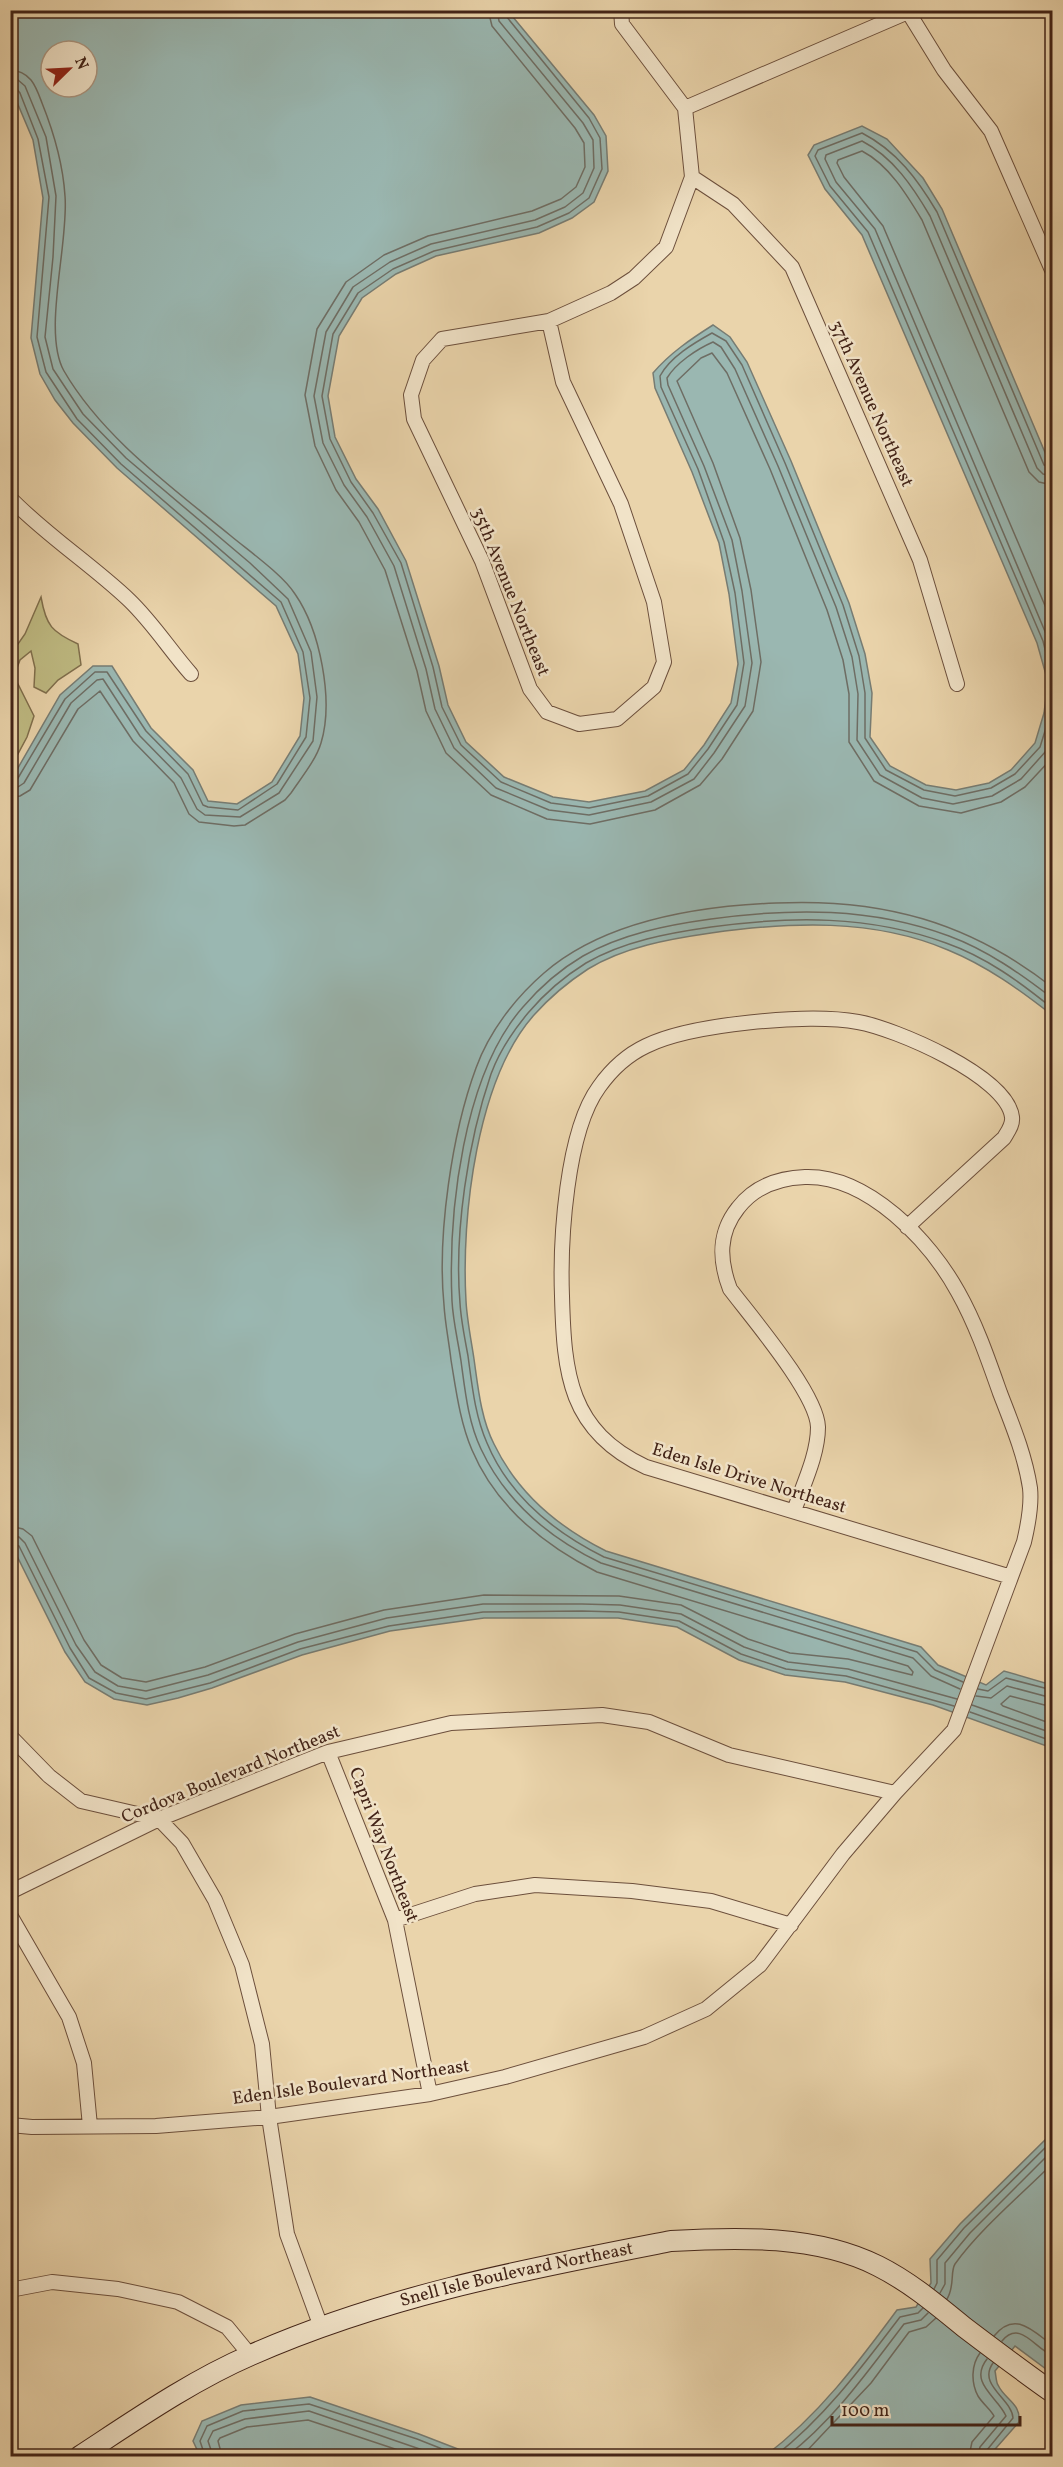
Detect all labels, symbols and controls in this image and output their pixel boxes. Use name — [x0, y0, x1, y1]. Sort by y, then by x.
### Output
north arrow — [39, 39, 99, 99]
text: N — [68, 54, 93, 74]
street label: 37th Avenue Northeast — [823, 317, 919, 491]
street label: 35th Avenue Northeast — [465, 504, 555, 680]
street label: Eden Isle Drive Northeast — [649, 1438, 849, 1520]
street label: Cordova Boulevard Northeast — [118, 1720, 344, 1830]
street label: Capri Way Northeast — [342, 1764, 424, 1926]
street label: Eden Isle Boulevard Northeast — [231, 2054, 471, 2112]
street label: Snell Isle Boulevard Northeast — [397, 2236, 635, 2314]
scale bar — [832, 2389, 1020, 2427]
text: 100 m — [841, 2399, 890, 2424]

